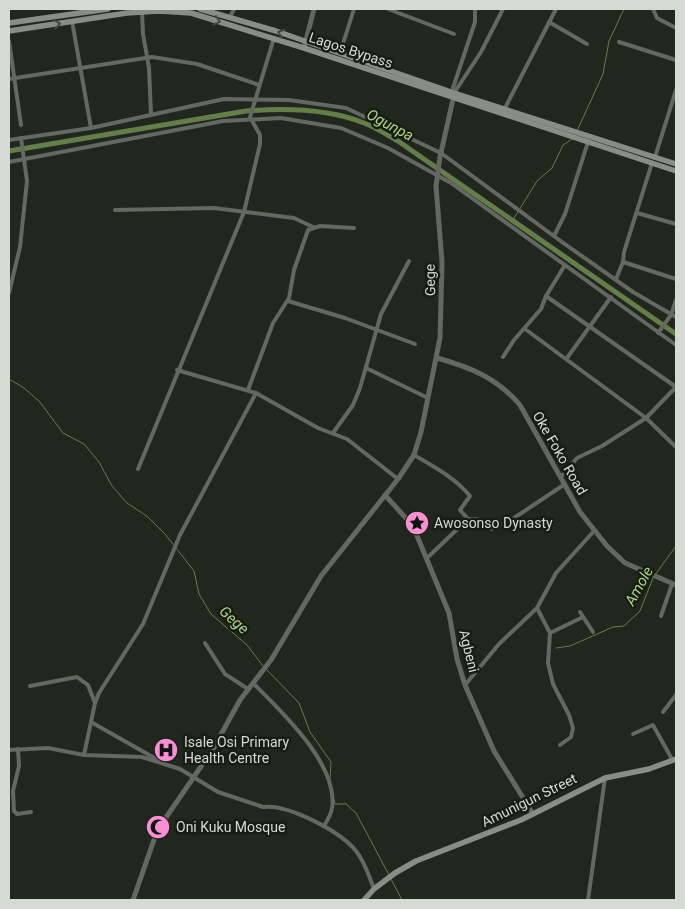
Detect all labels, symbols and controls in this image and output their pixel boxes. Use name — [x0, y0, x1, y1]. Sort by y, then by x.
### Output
one-way arrow — [213, 15, 221, 25]
one-way arrow — [53, 19, 61, 29]
one-way arrow — [278, 29, 286, 39]
street label: Lagos Bypass — [307, 29, 395, 71]
water label: Ogunpa — [364, 105, 417, 145]
street label: Gege — [422, 264, 438, 296]
street label: Oke Foko Road — [530, 408, 590, 498]
place icon: Awosonso Dynasty — [404, 510, 430, 536]
place label: Awosonso Dynasty — [434, 515, 553, 531]
water label: Amole — [621, 563, 657, 610]
water label: Gege — [216, 602, 253, 638]
street label: Agbeni — [456, 628, 482, 674]
place label: Isale Osi Primary Health Centre — [184, 734, 289, 766]
hospital icon: Isale Osi Primary Health Centre — [153, 737, 179, 763]
street label: Amunigun Street — [479, 770, 580, 830]
mosque icon: Oni Kuku Mosque — [145, 814, 171, 840]
place label: Oni Kuku Mosque — [176, 819, 285, 835]

